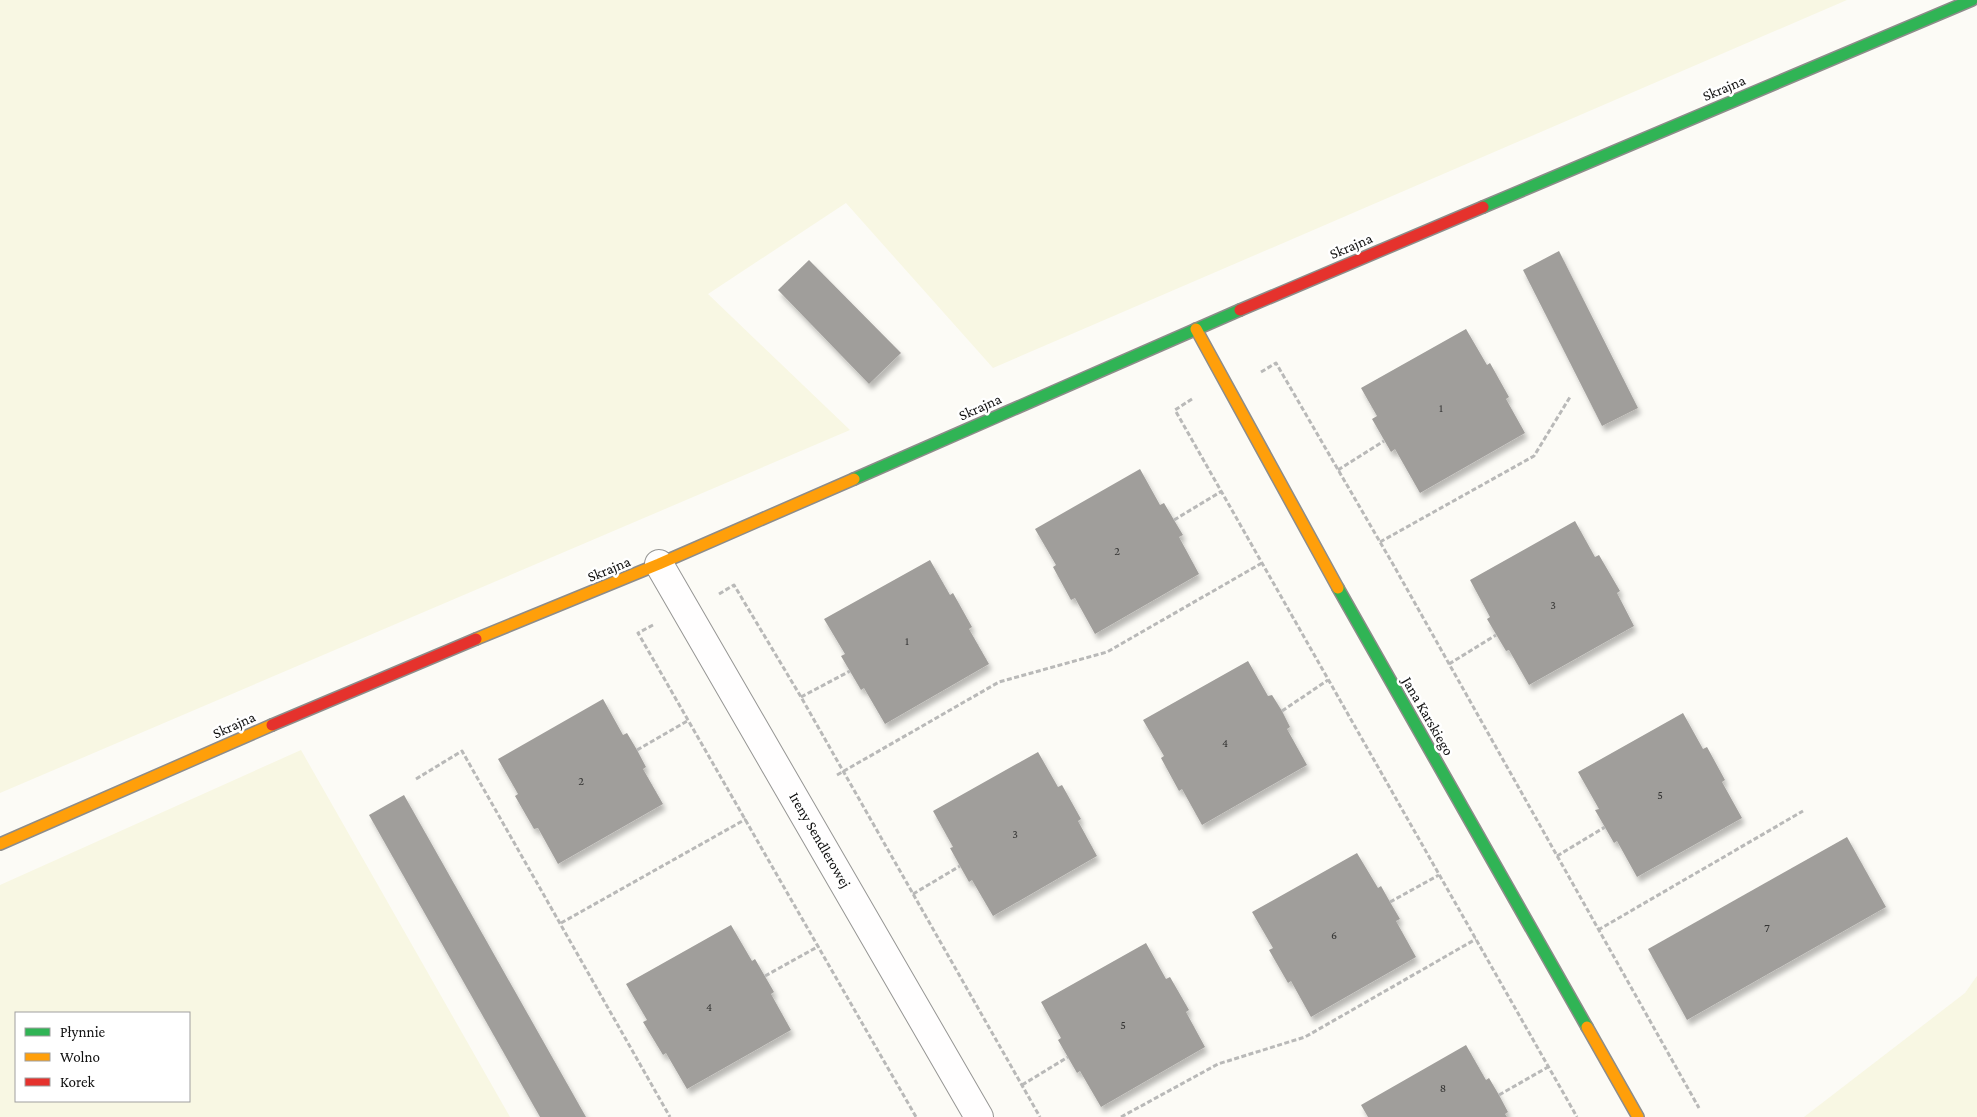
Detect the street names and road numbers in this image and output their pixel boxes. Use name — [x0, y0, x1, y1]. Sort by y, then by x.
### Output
street label: Skrajna — [1700, 72, 1748, 105]
street label: Skrajna — [1327, 230, 1375, 263]
street label: Skrajna — [956, 391, 1004, 424]
street label: Skrajna — [585, 553, 633, 586]
street label: Jana Karskiego — [1397, 672, 1457, 759]
street label: Skrajna — [210, 709, 258, 742]
street label: Ireny Sendlerowej — [785, 789, 854, 891]

